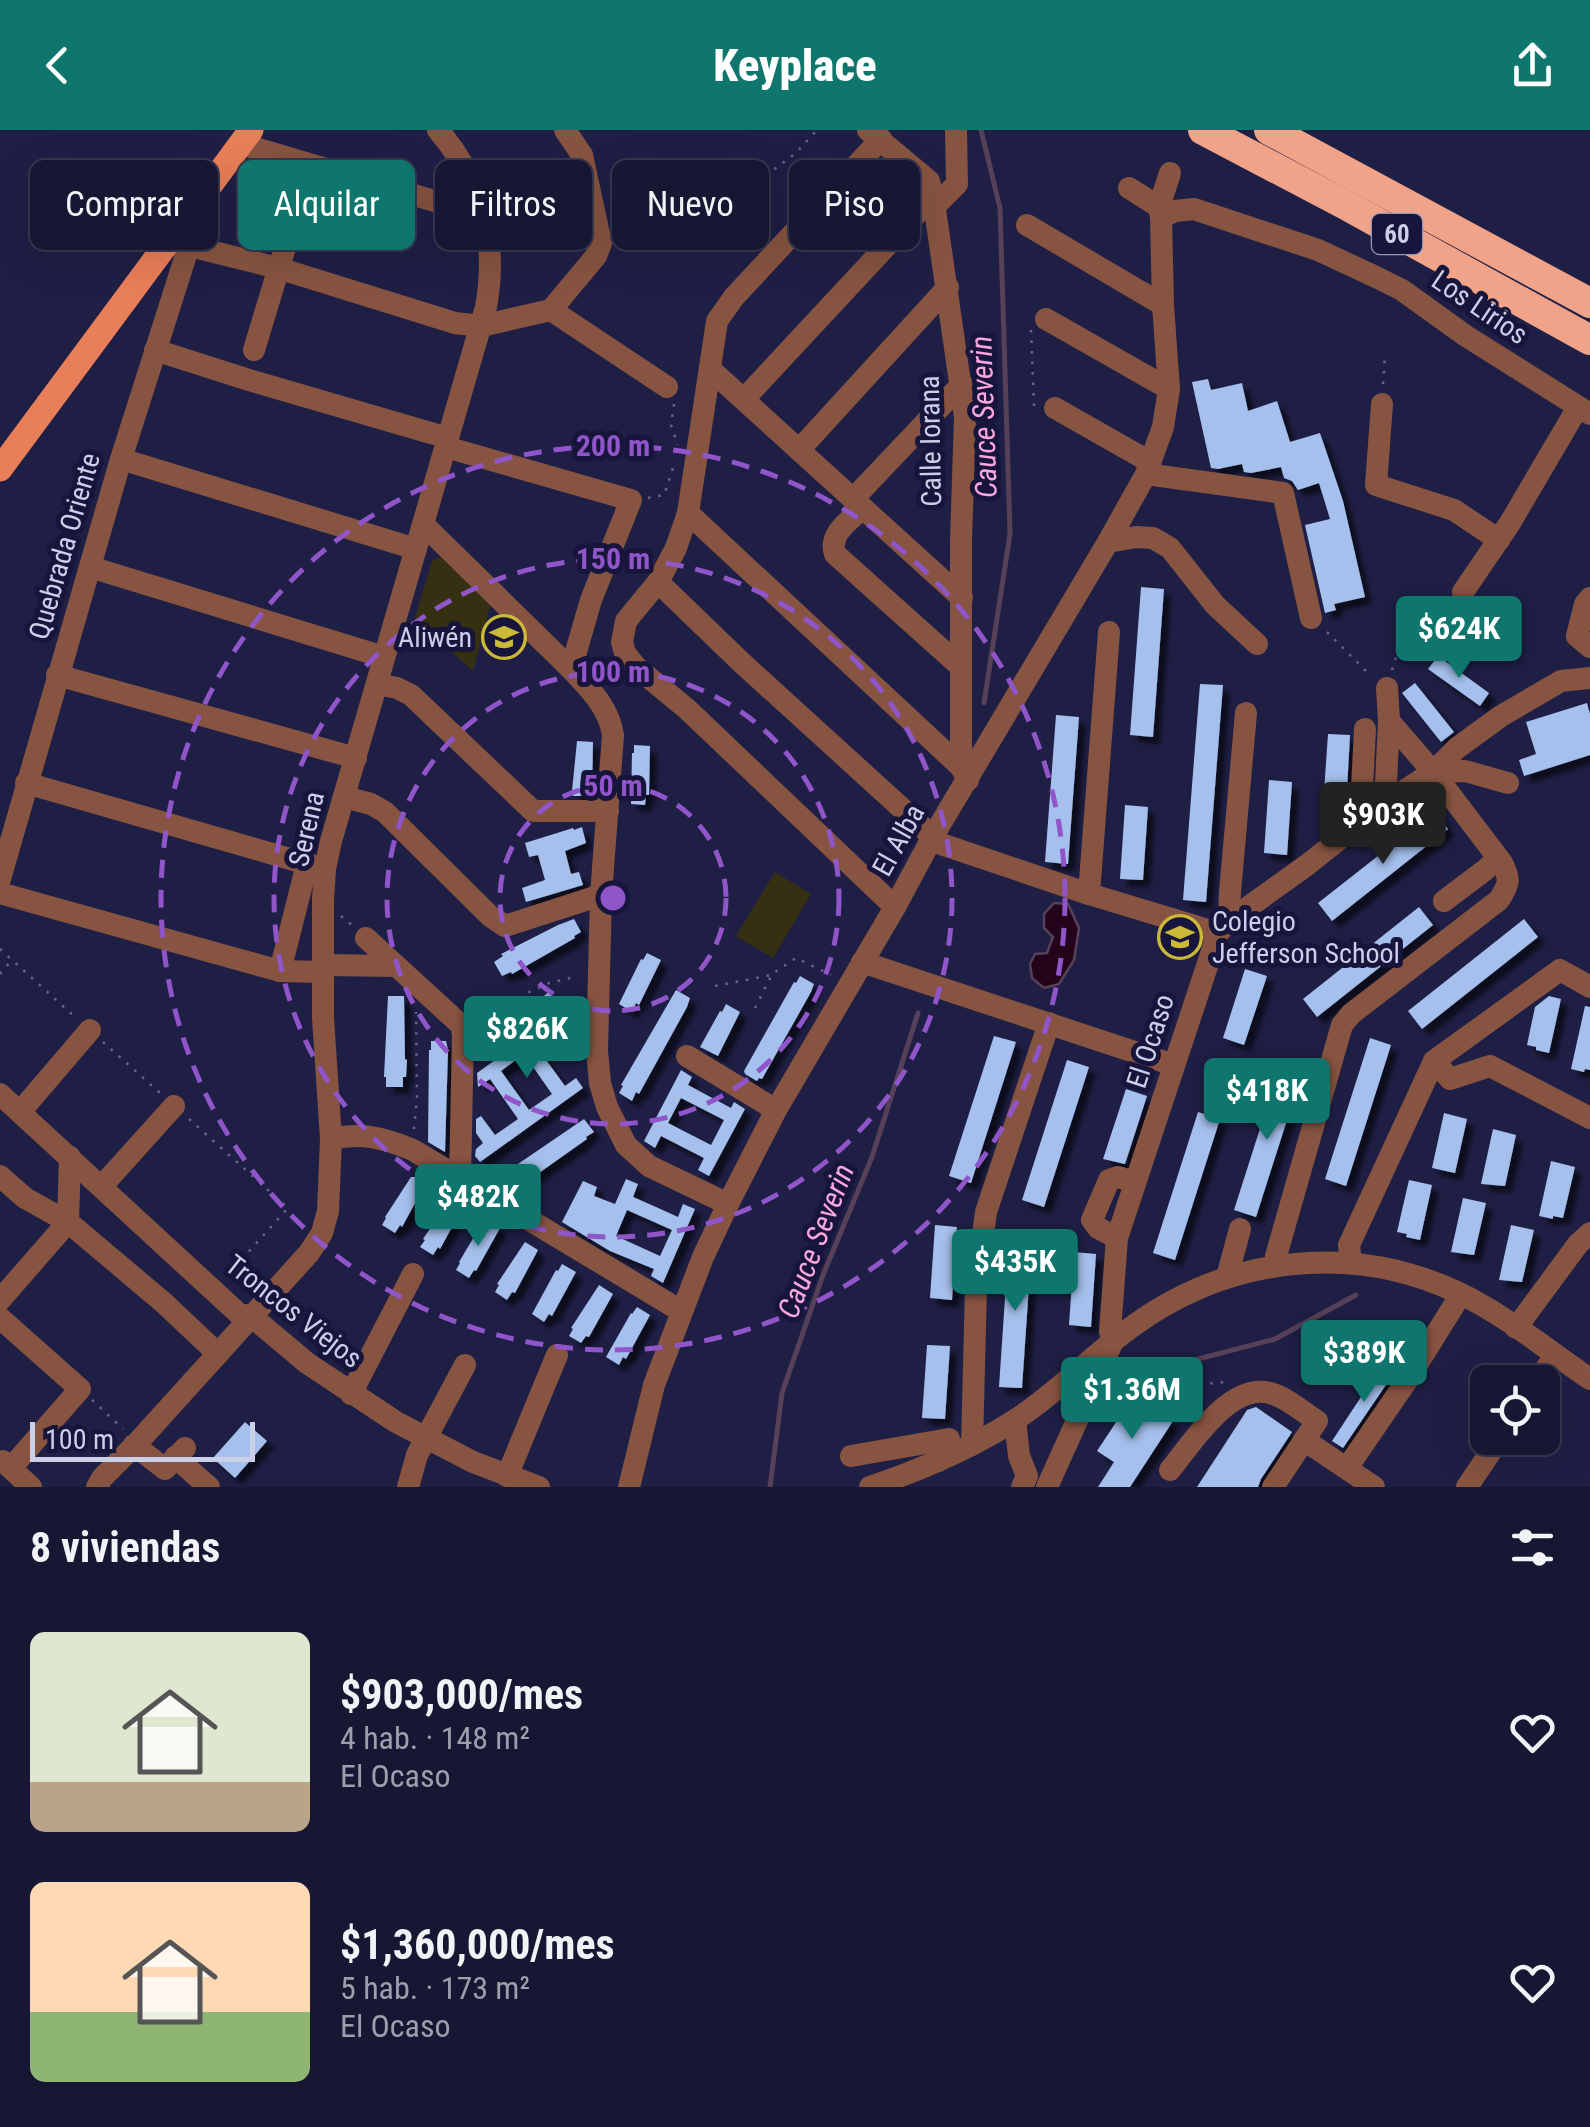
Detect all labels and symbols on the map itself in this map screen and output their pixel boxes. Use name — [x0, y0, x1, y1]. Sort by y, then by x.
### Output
road number: 60 — [1372, 214, 1422, 254]
street label: Los Lirios — [1426, 264, 1534, 351]
water label: Cauce Severin — [963, 335, 1004, 499]
street label: Calle Iorana — [913, 375, 948, 507]
text: 200 m — [576, 428, 650, 463]
street label: Quebrada Oriente — [22, 449, 107, 643]
text: 150 m — [576, 541, 650, 576]
pin: $624K — [1389, 596, 1529, 681]
school or university icon: Aliwén — [481, 614, 527, 660]
place label: Aliwén — [398, 621, 472, 654]
text: 100 m — [576, 654, 650, 689]
text: 50 m — [583, 768, 643, 803]
pin: $903K — [1313, 782, 1453, 867]
street label: Serena — [282, 788, 331, 870]
street label: El Alba — [865, 799, 931, 882]
centre of rings — [595, 880, 631, 916]
place label: Colegio Jefferson School — [1212, 905, 1400, 970]
school or university icon: Colegio Jefferson School — [1157, 914, 1203, 960]
street label: El Ocaso — [1120, 990, 1181, 1092]
pin: $826K — [457, 996, 597, 1081]
pin: $418K — [1197, 1058, 1337, 1143]
water label: Cauce Severin — [770, 1159, 861, 1323]
pin: $482K — [408, 1164, 548, 1249]
pin: $435K — [945, 1229, 1085, 1314]
street label: Troncos Viejos — [219, 1248, 368, 1375]
pin: $389K — [1294, 1320, 1434, 1405]
pin: $1.36M — [1051, 1357, 1213, 1442]
scale bar — [30, 1417, 255, 1462]

